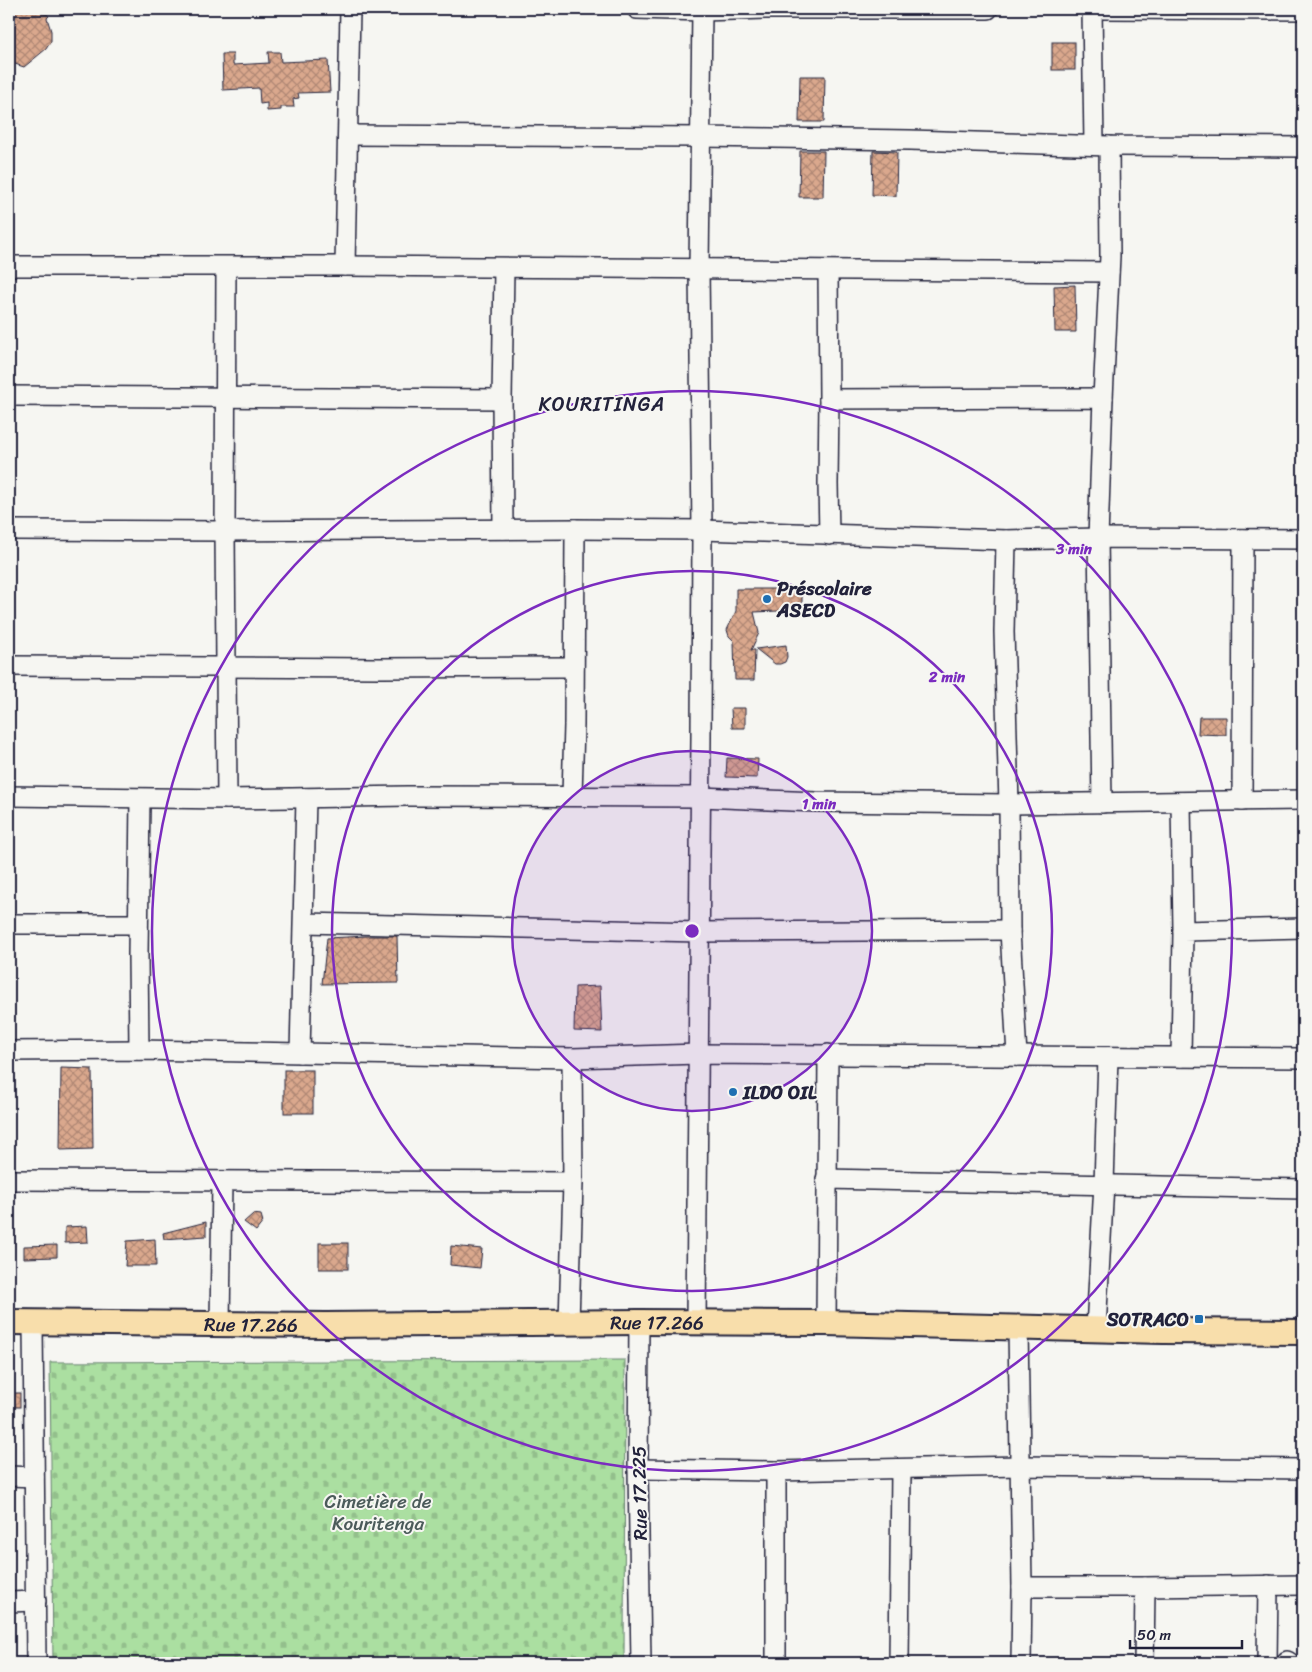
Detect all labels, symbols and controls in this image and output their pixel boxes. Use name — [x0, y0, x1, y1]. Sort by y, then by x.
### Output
district label: KOURITINGA — [539, 387, 665, 422]
text: 3 min — [1055, 536, 1093, 562]
place label: Préscolaire ASECD — [776, 572, 872, 627]
marker: Préscolaire ASECD — [761, 593, 773, 605]
text: 2 min — [928, 664, 966, 690]
text: 1 min — [802, 791, 837, 817]
centre of rings — [683, 922, 701, 940]
place label: ILDO OIL — [742, 1076, 818, 1109]
marker: ILDO OIL — [727, 1086, 739, 1098]
place label: SOTRACO — [1106, 1303, 1189, 1336]
street label: Rue 17.266 — [610, 1306, 704, 1339]
street label: Rue 17.266 — [204, 1308, 298, 1342]
marker: SOTRACO — [1193, 1313, 1205, 1325]
street label: Rue 17.225 — [622, 1445, 657, 1541]
park label: Cimetière de Kouritenga — [324, 1485, 432, 1540]
scale bar — [1130, 1617, 1242, 1649]
text: 50 m — [1137, 1622, 1172, 1648]

